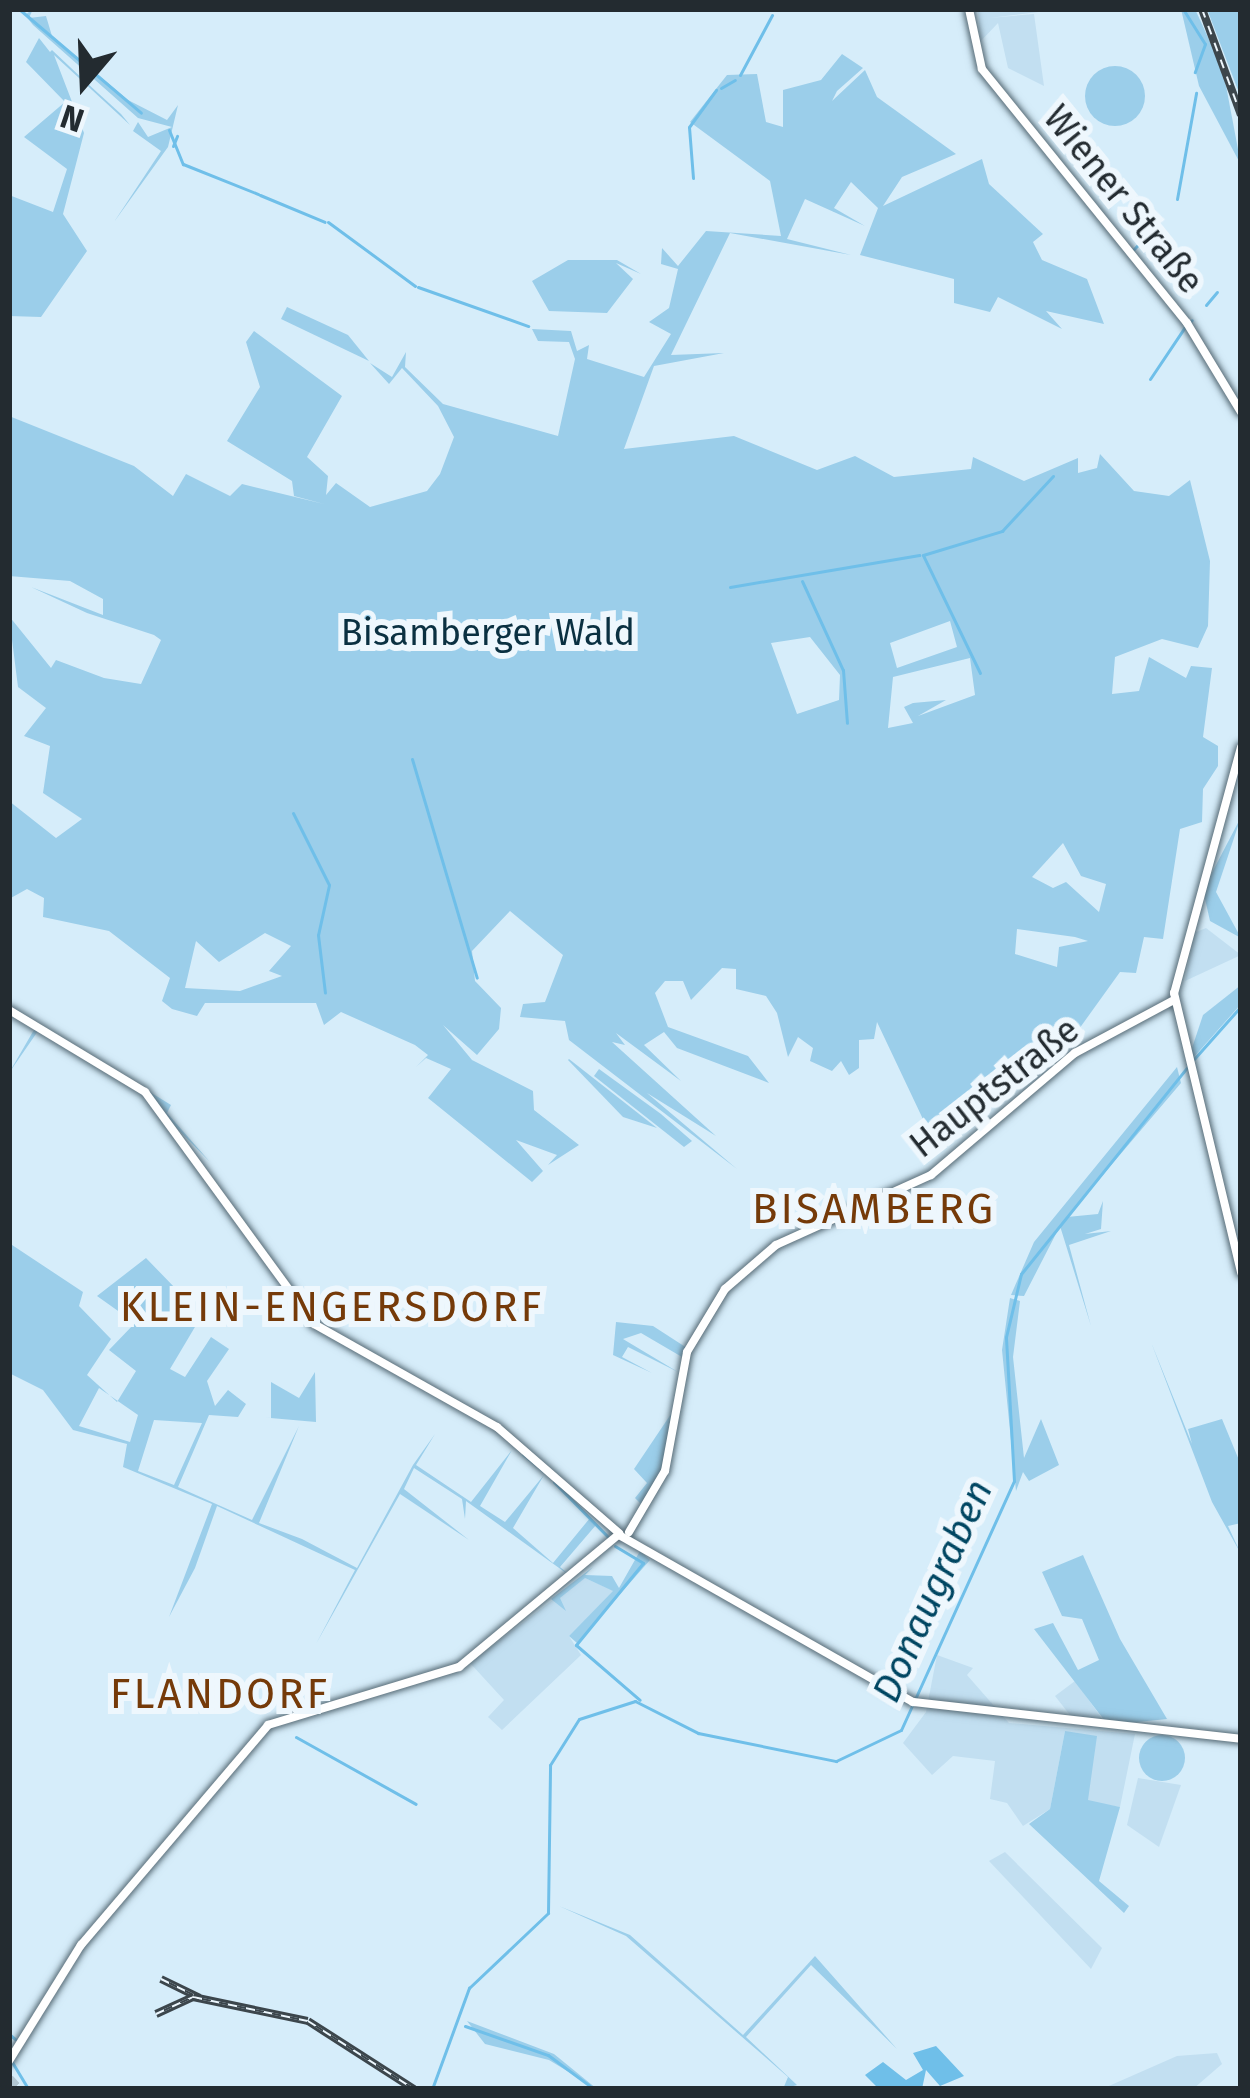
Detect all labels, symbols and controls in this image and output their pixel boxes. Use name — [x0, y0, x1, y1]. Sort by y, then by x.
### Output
north arrow — [24, 24, 144, 144]
text: N — [55, 96, 89, 141]
street label: Wiener Straße — [1034, 97, 1212, 303]
park label: Bisamberger Wald — [341, 612, 635, 656]
street label: Hauptstraße — [902, 1009, 1088, 1167]
district label: BISAMBERG — [752, 1184, 996, 1234]
district label: KLEIN-ENGERSDORF — [120, 1282, 544, 1332]
water label: Donaugraben — [863, 1472, 1003, 1710]
district label: FLANDORF — [110, 1669, 330, 1719]

